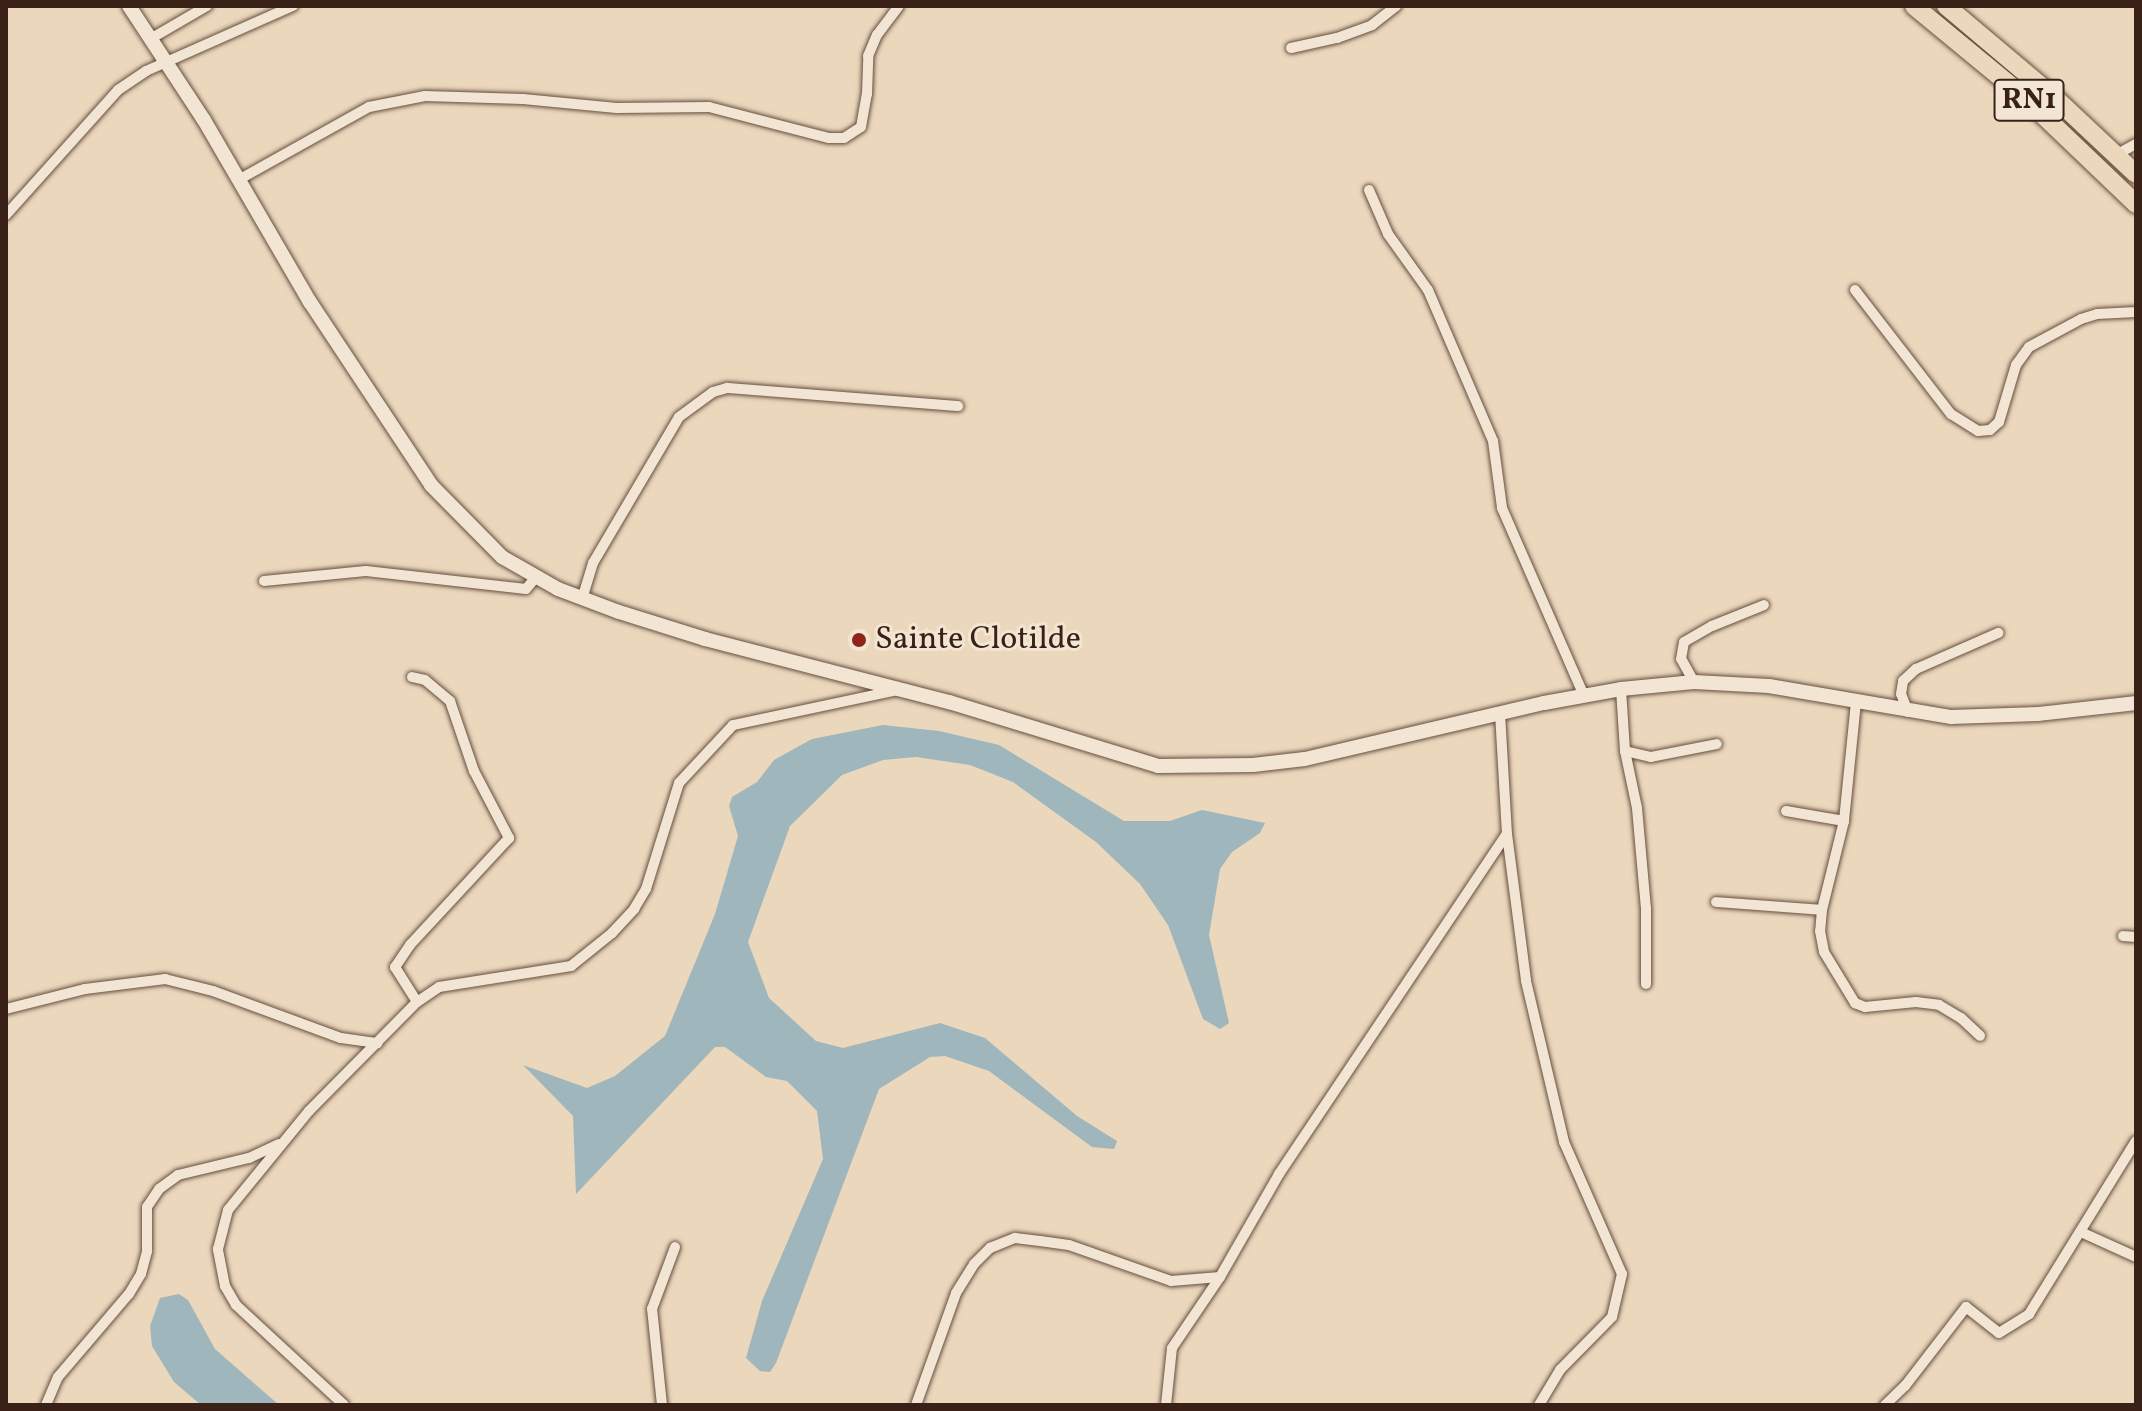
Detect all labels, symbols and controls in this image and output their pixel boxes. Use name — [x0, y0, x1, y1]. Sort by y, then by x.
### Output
road number: RN1 — [1993, 74, 2065, 126]
place label: Sainte Clotilde — [875, 621, 1081, 659]
marker: Sainte Clotilde — [850, 631, 868, 649]

